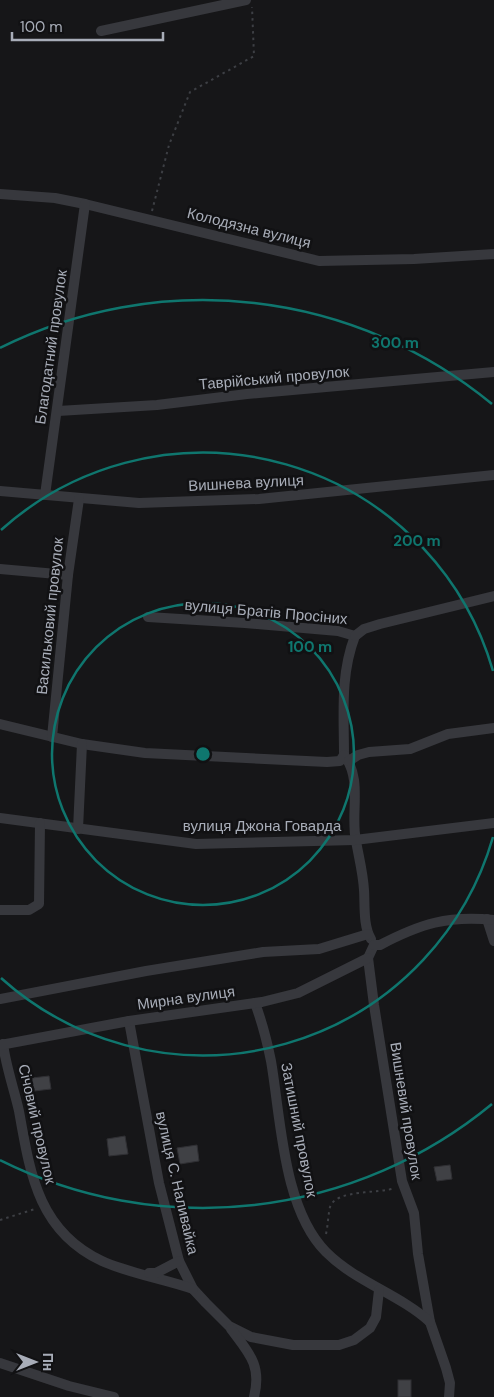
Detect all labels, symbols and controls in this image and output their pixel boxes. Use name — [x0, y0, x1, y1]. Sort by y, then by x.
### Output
scale bar — [12, 10, 164, 42]
text: 100 m — [20, 17, 63, 37]
street label: Колодязна вулиця — [185, 203, 313, 253]
street label: Благодатний провулок — [30, 268, 72, 426]
text: 300 m — [371, 333, 419, 353]
street label: Таврійський провулок — [198, 361, 350, 395]
street label: Вишнева вулиця — [188, 470, 304, 496]
text: 200 m — [393, 531, 441, 551]
street label: Васильковий провулок — [32, 536, 68, 696]
street label: вулиця Братів Просіних — [184, 595, 349, 629]
text: 100 m — [288, 637, 332, 657]
centre of rings — [194, 745, 212, 763]
street label: вулиця Джона Говарда — [183, 816, 342, 836]
street label: Мирна вулиця — [136, 981, 236, 1015]
street label: Вишневий провулок — [385, 1041, 427, 1182]
street label: Затишний провулок — [276, 1061, 322, 1199]
street label: Січовий провулок — [13, 1062, 61, 1186]
street label: вулиця С. Наливайка — [151, 1109, 203, 1257]
north arrow — [10, 1337, 60, 1387]
text: Пн — [39, 1353, 57, 1371]

